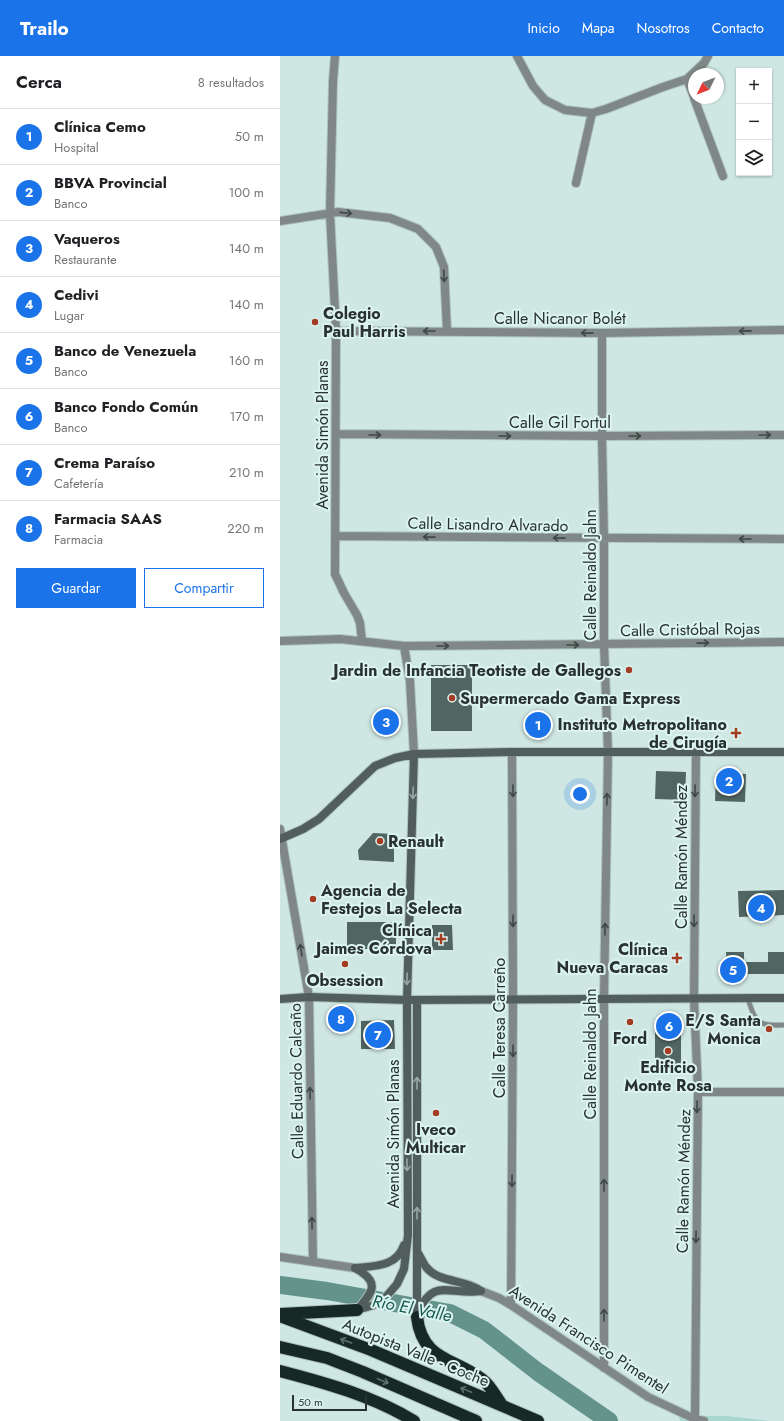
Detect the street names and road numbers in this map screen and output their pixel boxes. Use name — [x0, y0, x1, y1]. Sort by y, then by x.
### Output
street label: Calle Nicanor Bolét — [494, 307, 626, 330]
street label: Avenida Simón Planas — [311, 360, 334, 510]
street label: Calle Gil Fortul — [509, 411, 611, 434]
street label: Calle Reinaldo Jahn — [579, 509, 602, 641]
street label: Calle Lisandro Alvarado — [407, 512, 569, 537]
street label: Calle Cristóbal Rojas — [620, 617, 760, 642]
street label: Calle Ramón Méndez — [670, 784, 693, 929]
street label: Calle Teresa Carreño — [488, 958, 511, 1098]
street label: Calle Reinaldo Jahn — [579, 988, 602, 1120]
street label: Calle Eduardo Calcaño — [284, 1003, 309, 1159]
street label: Avenida Simón Planas — [382, 1059, 405, 1209]
street label: Calle Ramón Méndez — [671, 1108, 696, 1253]
street label: Avenida Francisco Pimentel — [505, 1279, 673, 1400]
street label: Autopista Valle - Coche — [339, 1312, 493, 1392]

